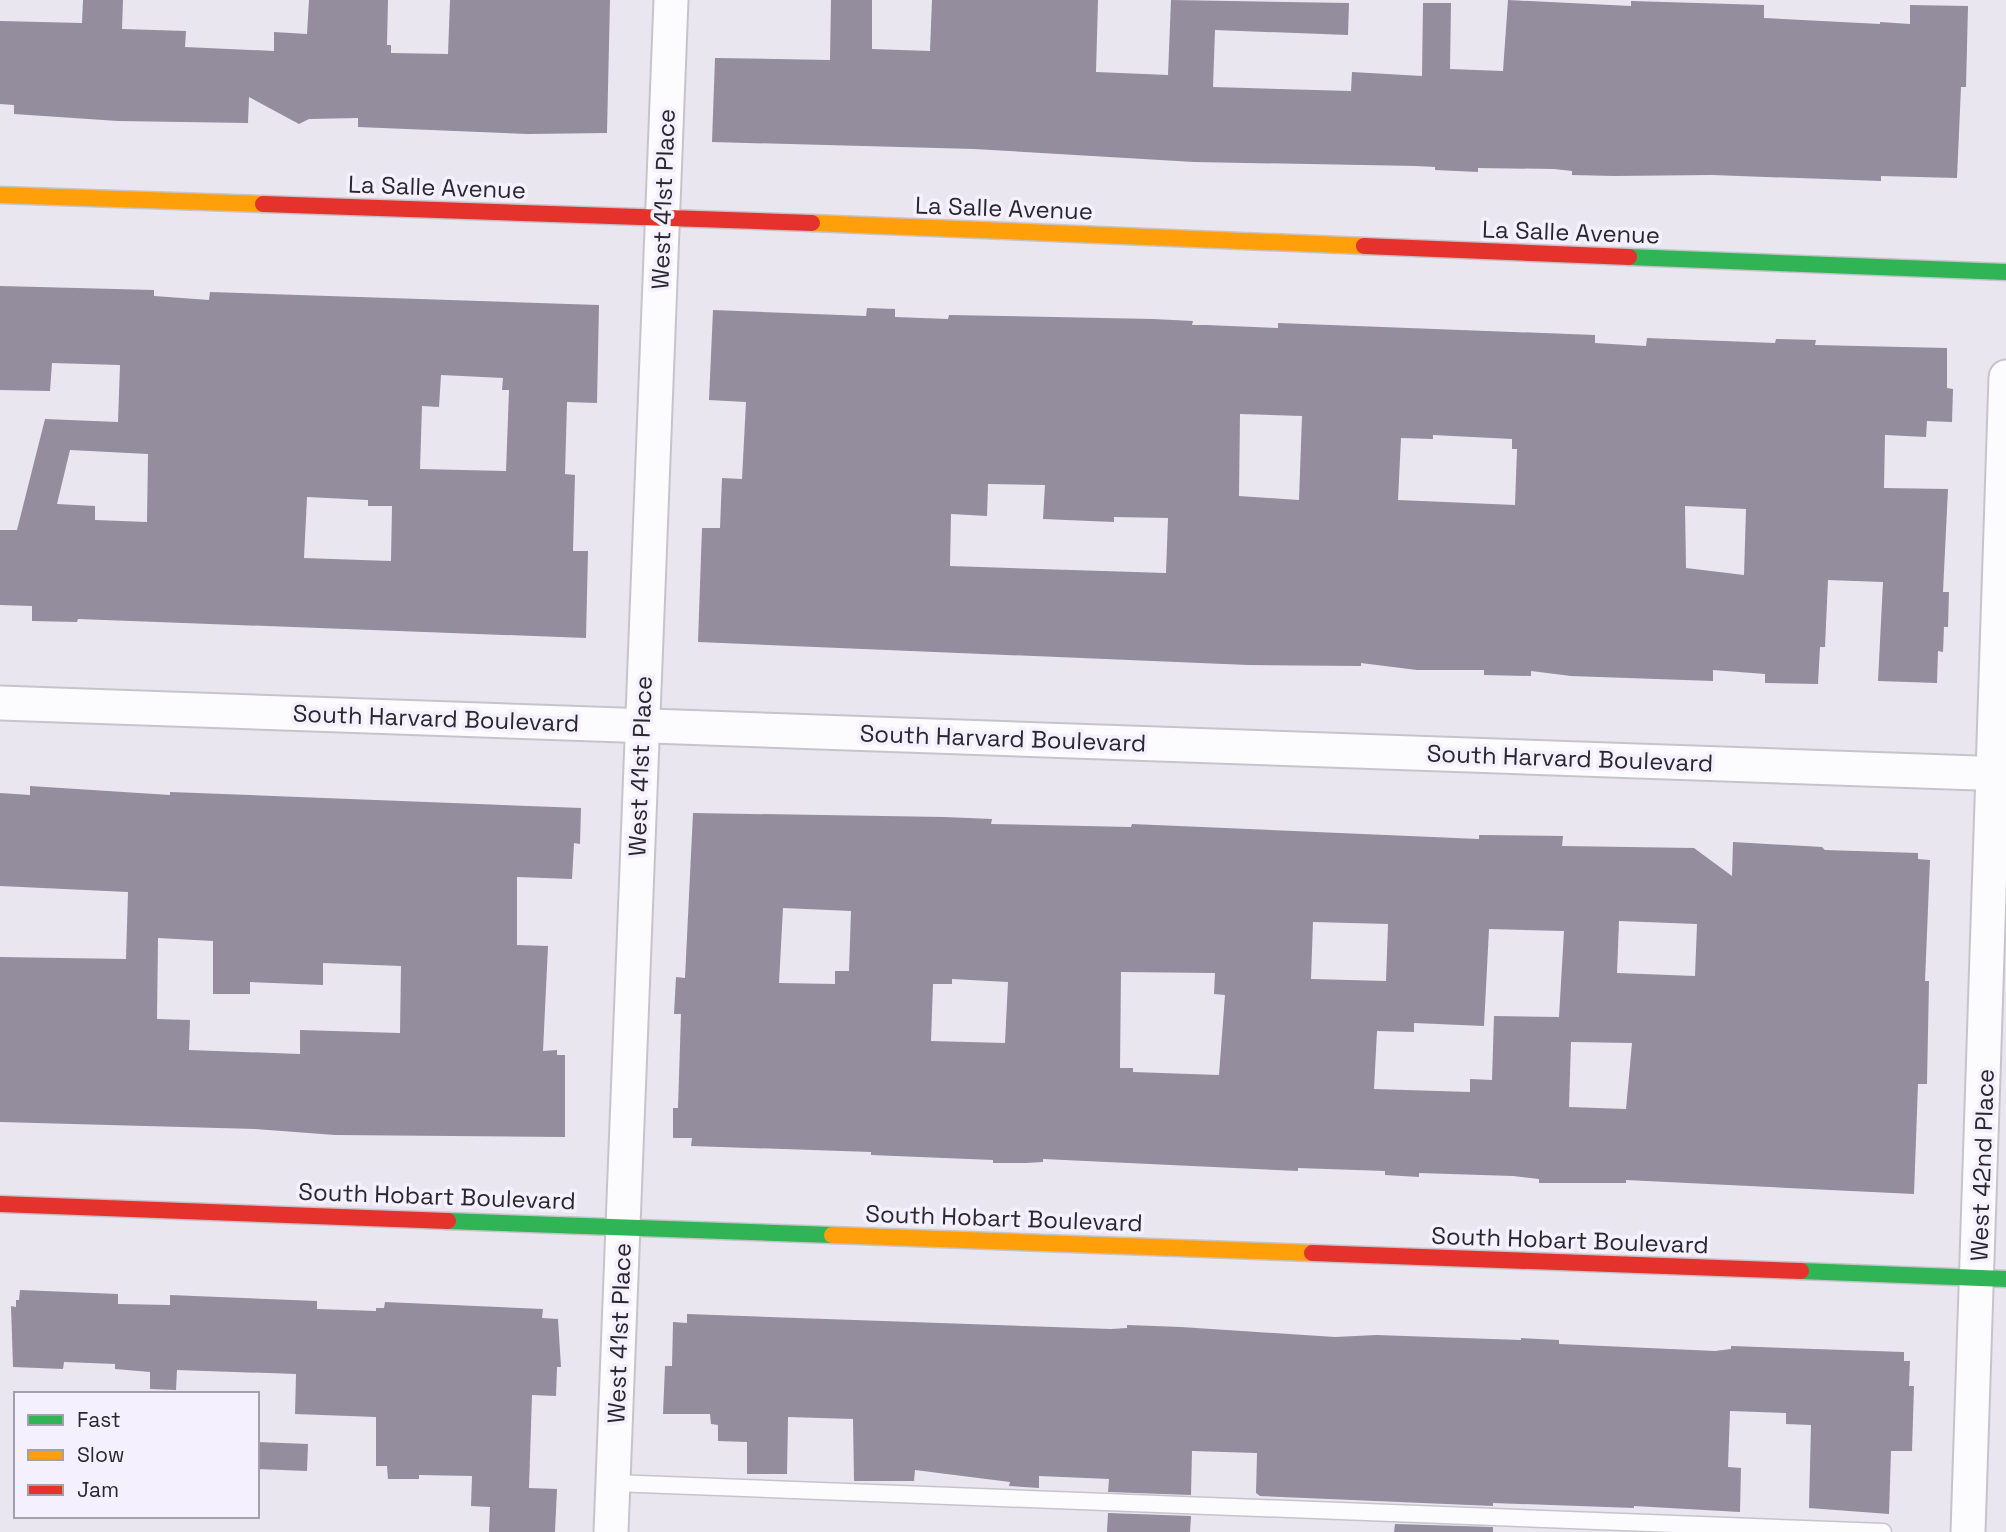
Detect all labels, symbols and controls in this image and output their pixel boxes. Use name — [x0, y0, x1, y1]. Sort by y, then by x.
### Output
street label: West 41st Place — [644, 108, 682, 290]
street label: La Salle Avenue — [347, 168, 527, 206]
street label: La Salle Avenue — [914, 189, 1094, 227]
street label: La Salle Avenue — [1481, 213, 1661, 251]
street label: West 41st Place — [621, 675, 659, 857]
street label: South Harvard Boulevard — [292, 698, 580, 738]
street label: South Harvard Boulevard — [859, 718, 1147, 758]
street label: South Harvard Boulevard — [1426, 738, 1714, 778]
street label: West 42nd Place — [1963, 1068, 2001, 1262]
street label: South Hobart Boulevard — [298, 1176, 576, 1216]
street label: South Hobart Boulevard — [865, 1198, 1143, 1238]
street label: South Hobart Boulevard — [1431, 1220, 1709, 1260]
street label: West 41st Place — [600, 1242, 638, 1424]
legend — [14, 1392, 259, 1518]
text: Fast — [77, 1406, 121, 1433]
text: Slow — [77, 1441, 125, 1468]
text: Jam — [77, 1476, 119, 1503]

